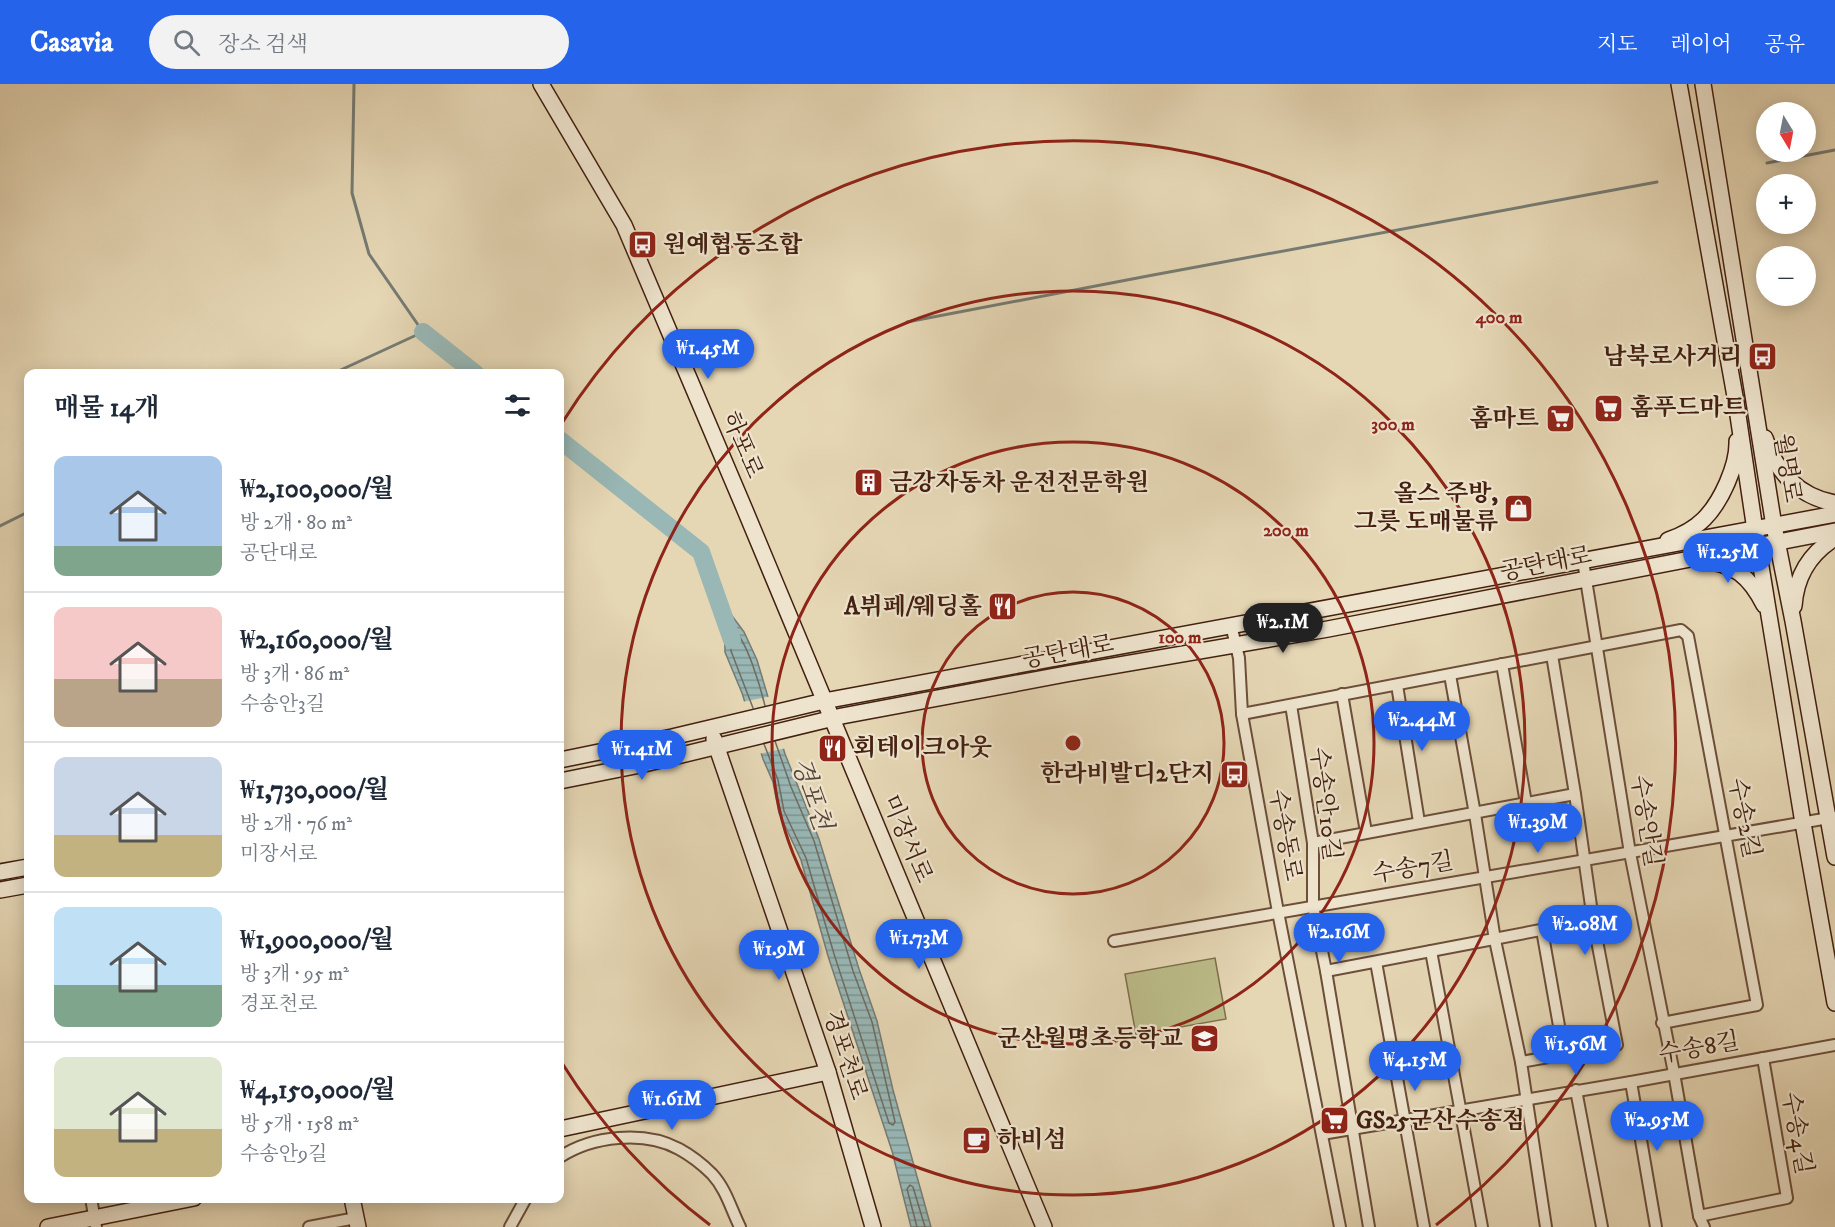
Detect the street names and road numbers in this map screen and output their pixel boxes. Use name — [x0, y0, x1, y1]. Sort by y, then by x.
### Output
street label: 하포로 — [715, 407, 769, 483]
street label: 월명로 — [1767, 431, 1807, 505]
street label: 공단대로 — [1498, 540, 1594, 588]
street label: 공단대로 — [1020, 629, 1116, 675]
street label: 수송안10길 — [1303, 745, 1347, 863]
street label: 수송안길 — [1624, 773, 1668, 869]
street label: 수송2길 — [1722, 775, 1766, 861]
street label: 수송동로 — [1262, 787, 1308, 883]
street label: 미장서로 — [875, 790, 939, 888]
street label: 수송7길 — [1370, 846, 1456, 890]
street label: 경포천로 — [816, 1006, 874, 1104]
street label: 수송8길 — [1656, 1026, 1742, 1070]
street label: 수송4길 — [1775, 1089, 1819, 1177]

